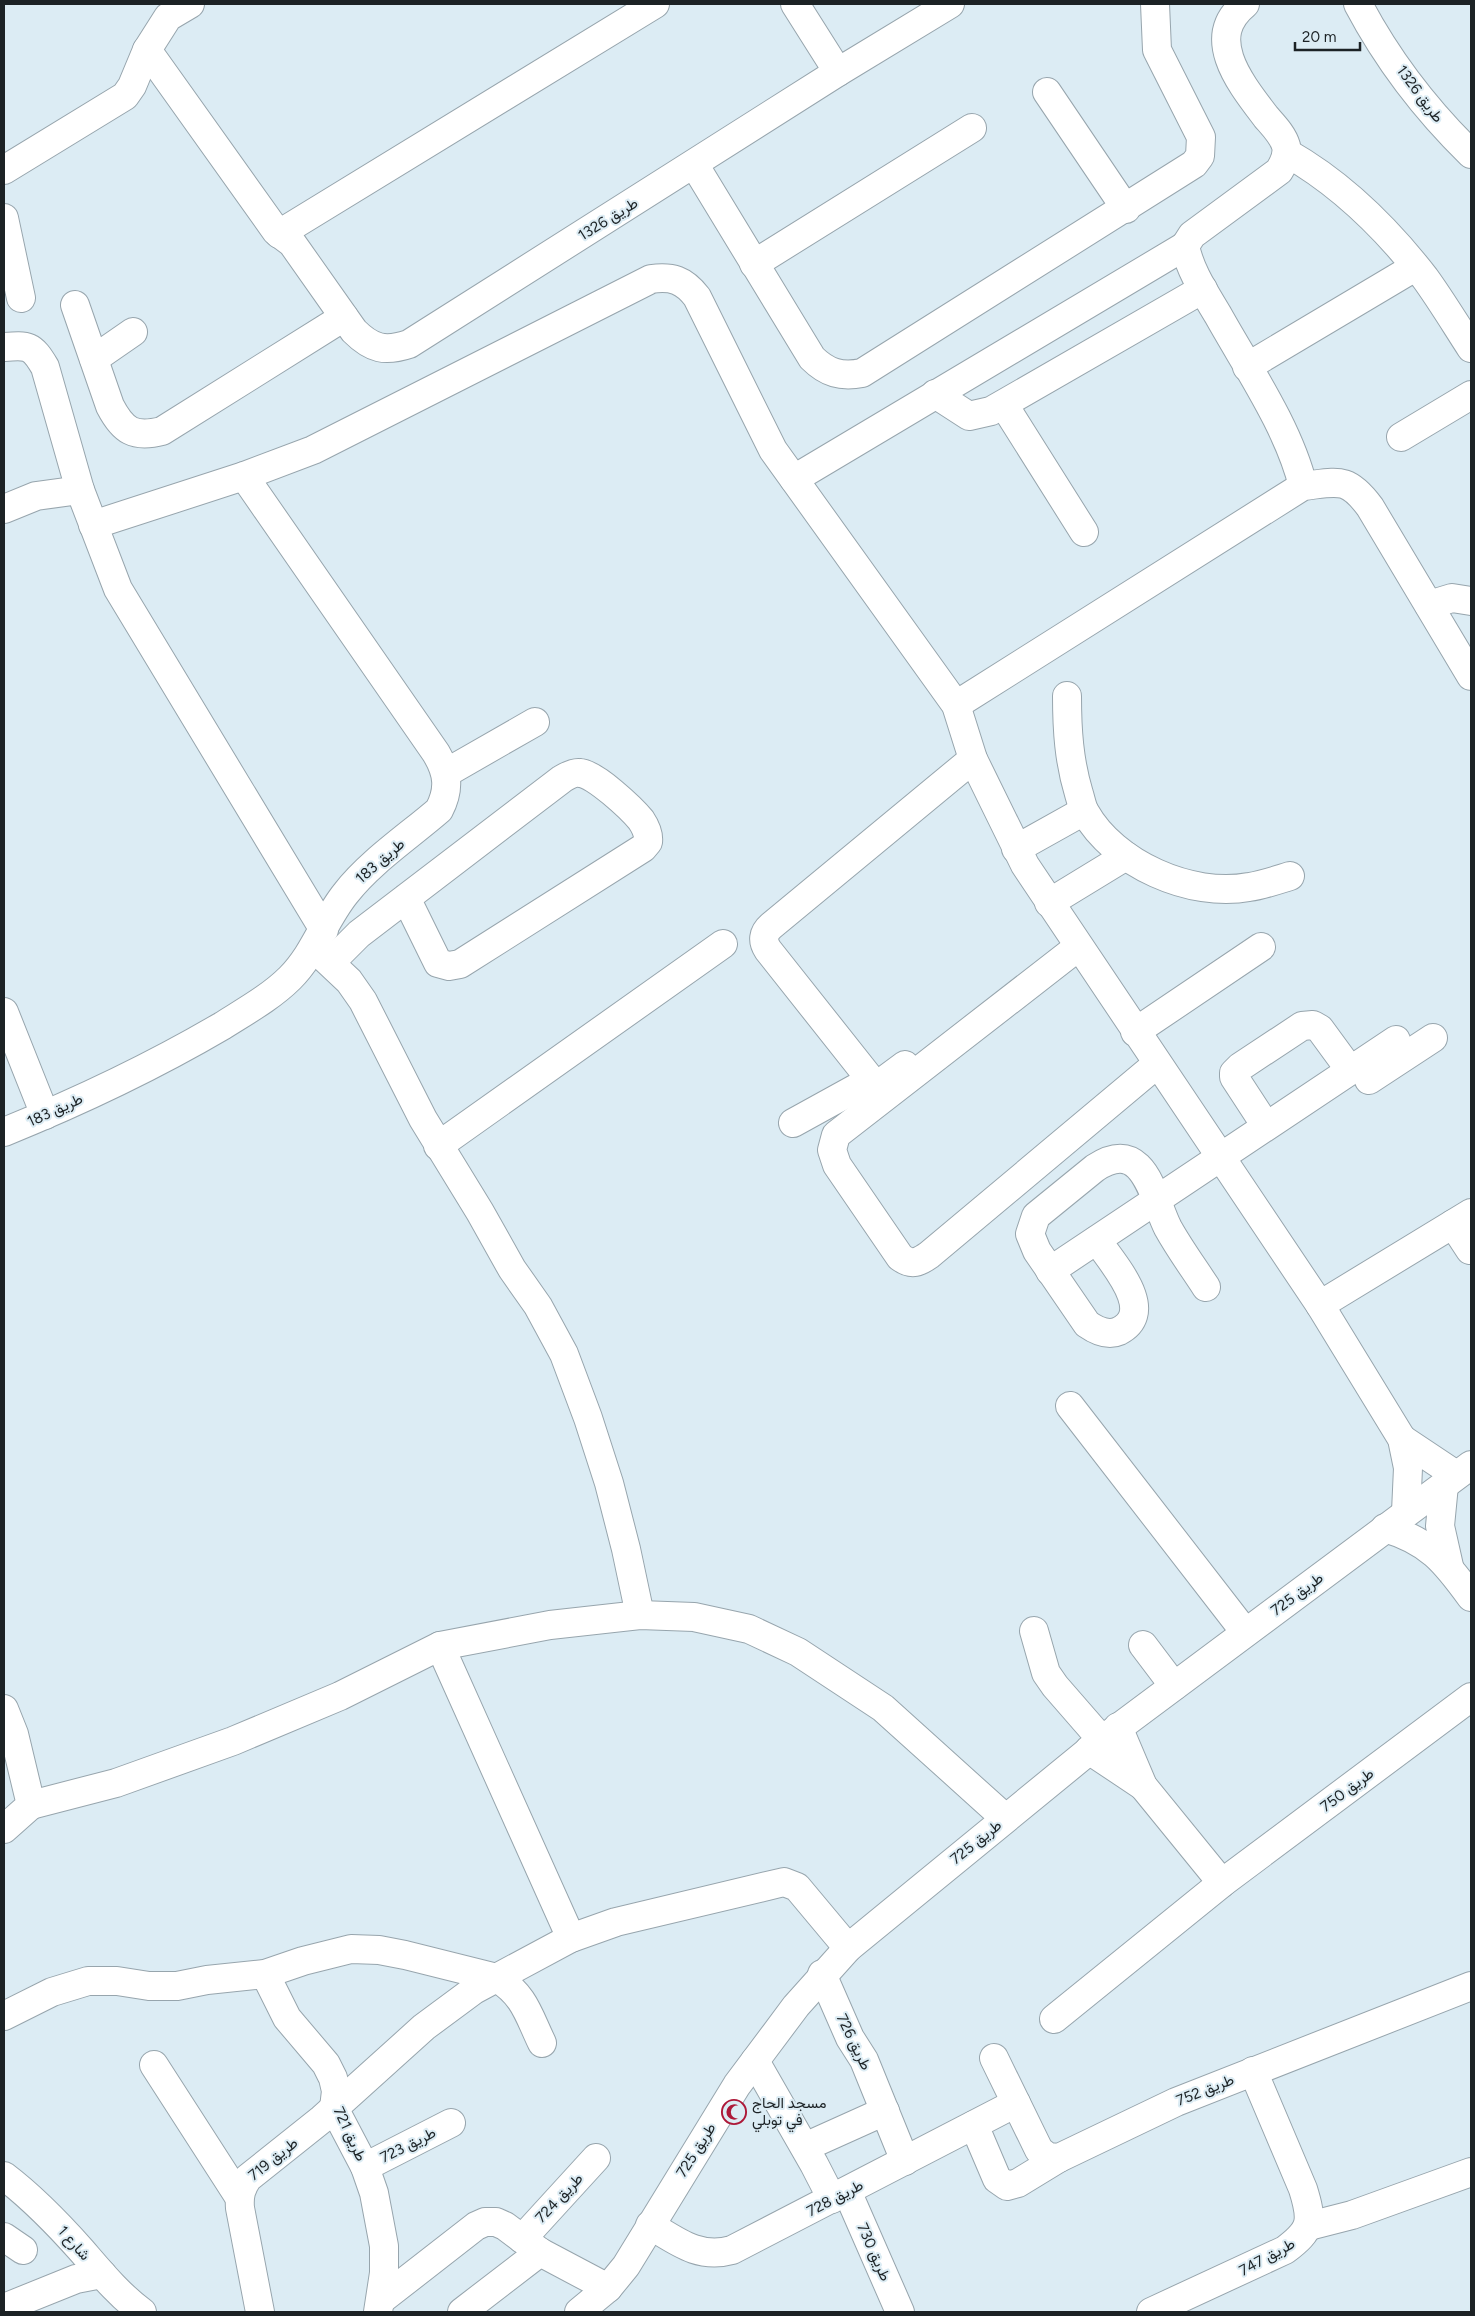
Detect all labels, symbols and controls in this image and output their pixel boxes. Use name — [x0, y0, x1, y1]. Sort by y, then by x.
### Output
scale bar — [1295, 20, 1360, 52]
text: 20 m — [1302, 28, 1336, 46]
street label: طريق 1326 — [1392, 62, 1447, 127]
street label: طريق 1326 — [575, 194, 642, 245]
street label: طريق 183 — [352, 835, 409, 888]
street label: طريق 183 — [24, 1089, 86, 1132]
street label: طريق 725 — [1267, 1568, 1327, 1620]
street label: طريق 750 — [1317, 1764, 1378, 1817]
street label: طريق 725 — [947, 1816, 1006, 1869]
street label: طريق 726 — [832, 2011, 875, 2074]
street label: طريق 752 — [1174, 2070, 1237, 2111]
place label: مسجد الحاج في توبلي — [752, 2094, 827, 2133]
mosque icon: مسجد الحاج في توبلي — [721, 2099, 747, 2125]
street label: طريق 721 — [329, 2104, 371, 2165]
street label: طريق 725 — [672, 2119, 721, 2181]
street label: طريق 723 — [377, 2123, 440, 2168]
street label: طريق 719 — [245, 2134, 302, 2185]
street label: طريق 724 — [532, 2169, 587, 2227]
street label: طريق 728 — [804, 2176, 867, 2221]
street label: طريق 730 — [852, 2220, 895, 2284]
street label: شارع 1 — [52, 2222, 94, 2265]
street label: طريق 747 — [1236, 2234, 1299, 2281]

